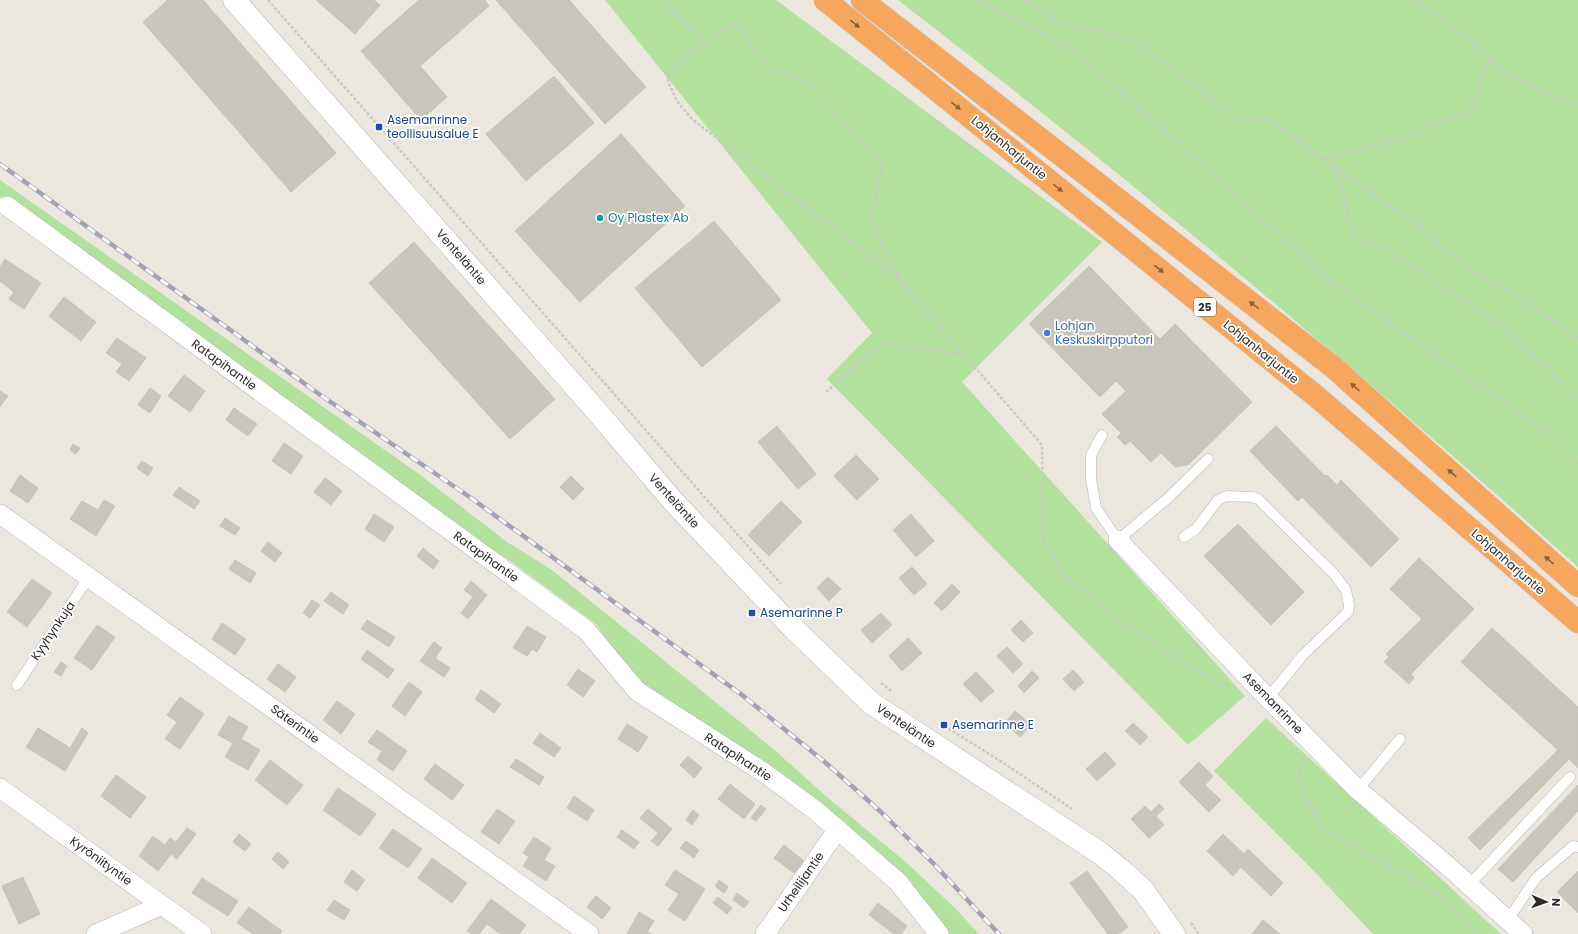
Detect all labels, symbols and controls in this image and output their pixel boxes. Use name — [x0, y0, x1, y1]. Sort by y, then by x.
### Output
one-way arrow — [850, 20, 861, 29]
one-way arrow — [951, 102, 962, 110]
place label: Asemanrinne teollisuusalue E — [387, 111, 479, 142]
street label: Lohjanharjuntie — [968, 112, 1051, 183]
marker: Asemanrinne teollisuusalue E — [374, 122, 384, 132]
one-way arrow — [1052, 183, 1063, 192]
place label: Oy Plastex Ab — [608, 209, 689, 226]
marker: Oy Plastex Ab — [595, 213, 605, 223]
street label: Venteläntie — [432, 225, 490, 288]
one-way arrow — [1153, 265, 1164, 274]
road number: 25 — [1194, 298, 1216, 316]
one-way arrow — [1248, 301, 1259, 310]
street label: Lohjanharjuntie — [1220, 316, 1303, 387]
place label: Lohjan Keskuskirpputori — [1055, 317, 1153, 348]
marker: Lohjan Keskuskirpputori — [1042, 328, 1052, 338]
street label: Ratapihantie — [188, 335, 261, 394]
one-way arrow — [1350, 382, 1360, 392]
one-way arrow — [1447, 469, 1457, 478]
street label: Venteläntie — [645, 470, 704, 532]
street label: Lohjanharjuntie — [1468, 525, 1549, 598]
street label: Ratapihantie — [450, 527, 523, 586]
one-way arrow — [1544, 555, 1554, 565]
street label: Kyyhynkuja — [27, 598, 79, 664]
place label: Asemarinne P — [760, 604, 843, 621]
marker: Asemarinne P — [747, 608, 757, 618]
street label: Asemanrinne — [1239, 668, 1307, 737]
street label: Venteläntie — [873, 699, 939, 752]
street label: Säterintie — [267, 700, 323, 747]
place label: Asemarinne E — [952, 716, 1034, 733]
marker: Asemarinne E — [939, 720, 949, 730]
street label: Ratapihantie — [701, 728, 775, 785]
street label: Kyröniityntie — [67, 832, 136, 889]
street label: Urheilijantie — [774, 848, 828, 915]
north arrow — [1526, 882, 1566, 922]
text: N — [1548, 898, 1564, 907]

